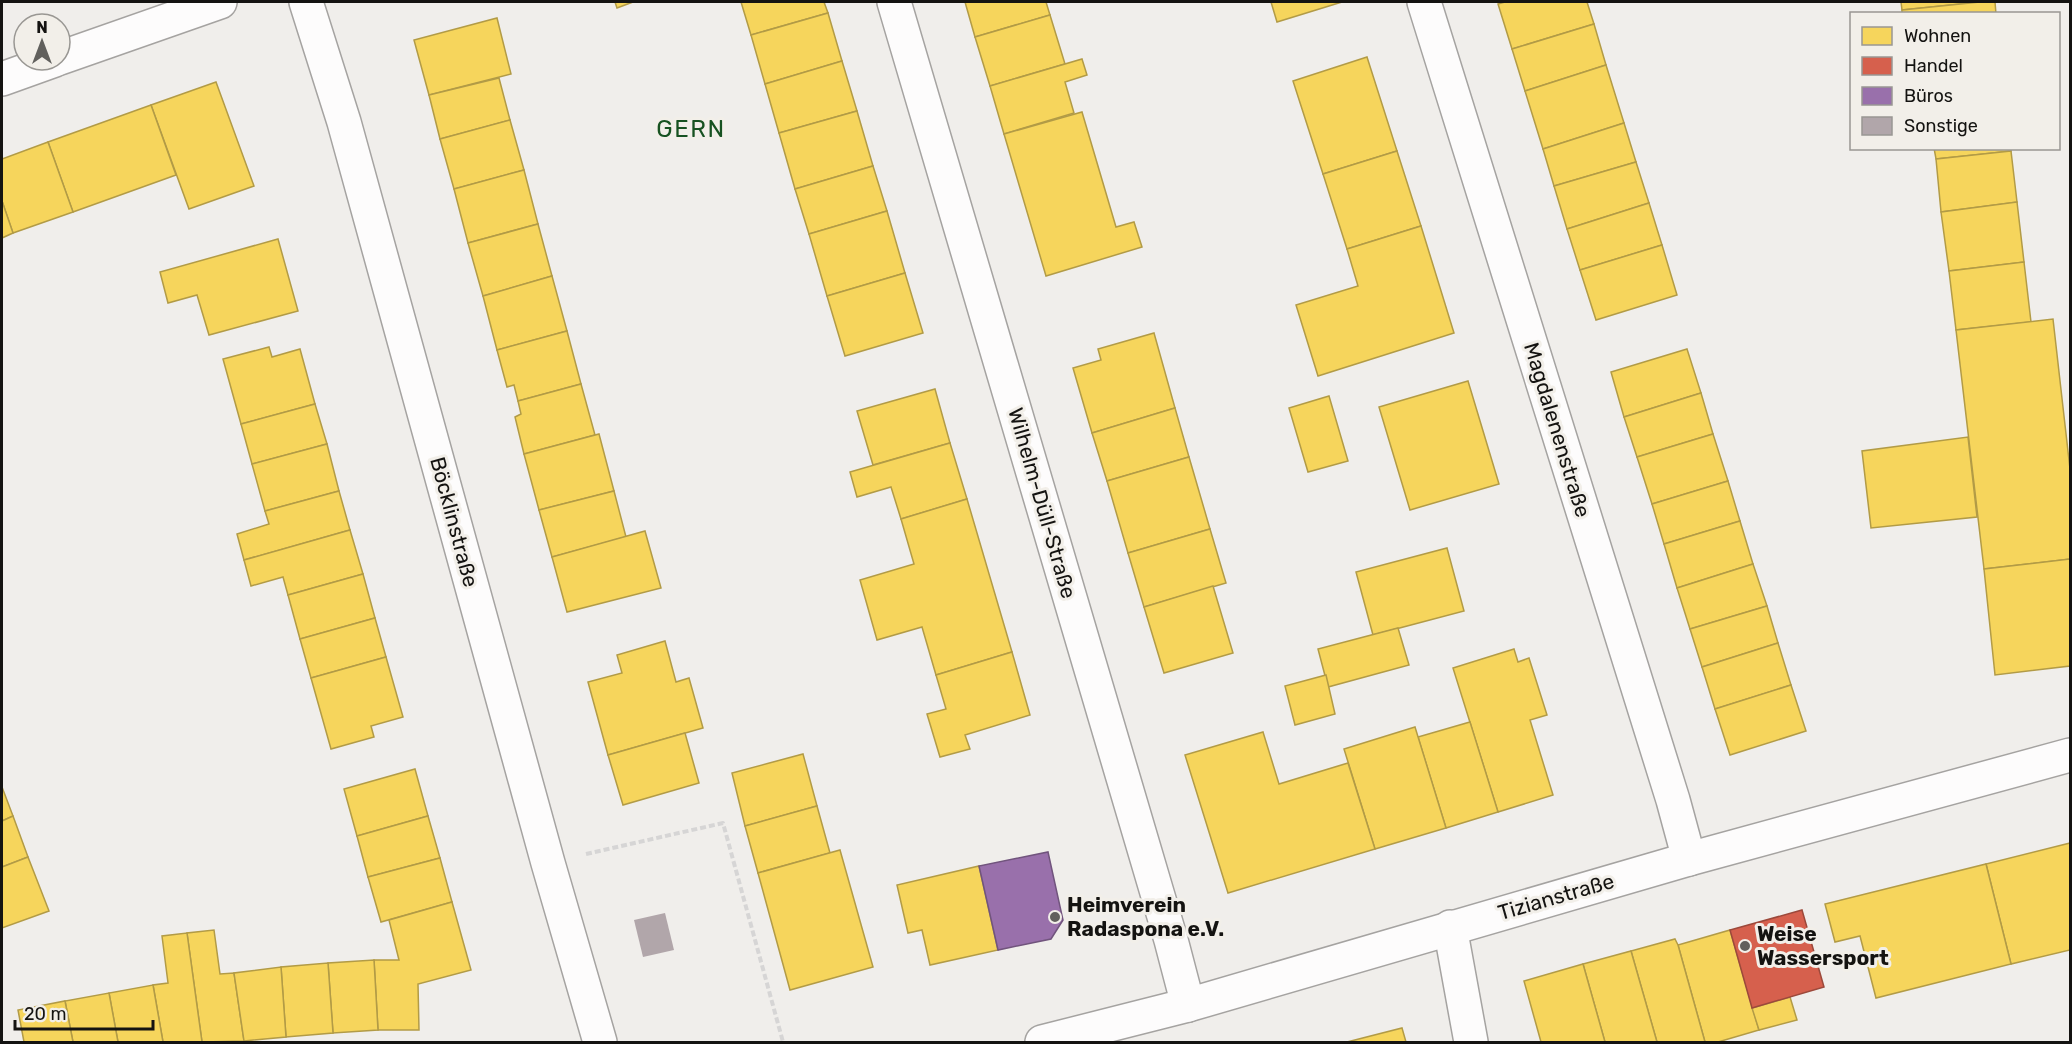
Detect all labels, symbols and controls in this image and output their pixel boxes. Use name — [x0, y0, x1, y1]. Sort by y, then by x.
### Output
north arrow — [12, 12, 72, 72]
legend — [1850, 12, 2060, 150]
text: N — [36, 18, 48, 37]
text: Wohnen — [1904, 25, 1971, 47]
text: Handel — [1904, 55, 1963, 77]
text: Büros — [1904, 85, 1953, 107]
district label: GERN — [656, 115, 726, 143]
text: Sonstige — [1904, 115, 1978, 137]
street label: Magdalenenstraße — [1519, 339, 1596, 520]
street label: Wilhelm-Düll-Straße — [1003, 405, 1082, 601]
street label: Böcklinstraße — [425, 454, 484, 590]
street label: Tizianstraße — [1495, 868, 1617, 925]
place label: Heimverein Radaspona e.V. — [1067, 892, 1224, 941]
marker: Heimverein Radaspona e.V. — [1048, 910, 1062, 924]
place label: Weise Wassersport — [1757, 921, 1889, 970]
marker: Weise Wassersport — [1738, 939, 1752, 953]
scale bar — [15, 993, 153, 1031]
text: 20 m — [24, 1003, 66, 1025]

